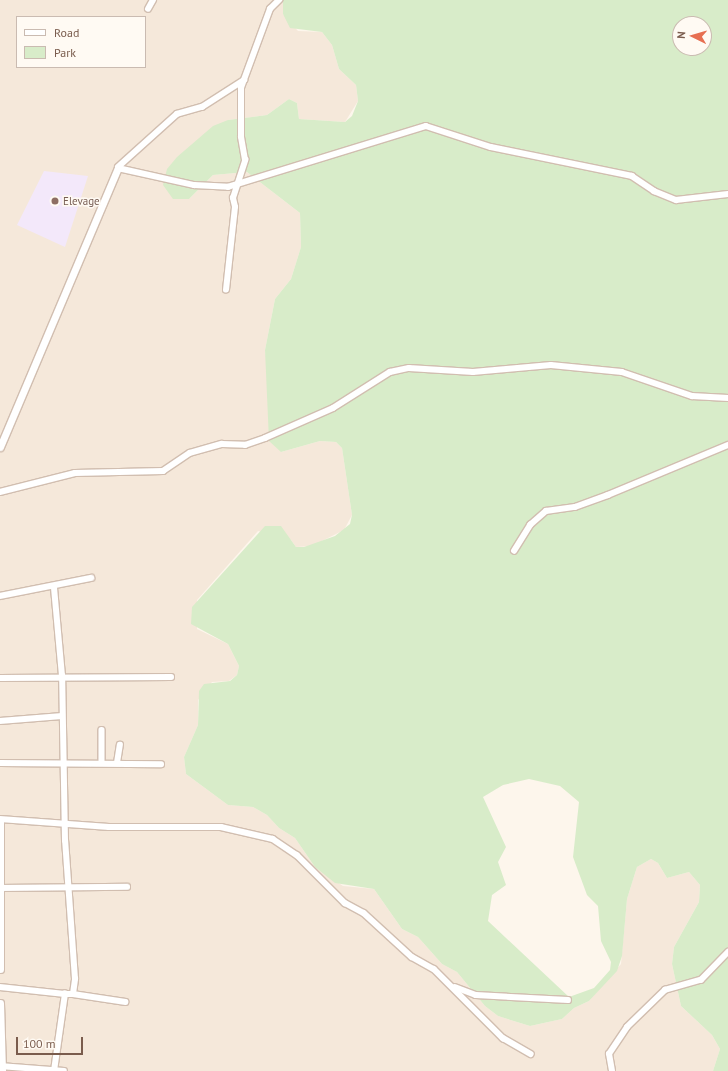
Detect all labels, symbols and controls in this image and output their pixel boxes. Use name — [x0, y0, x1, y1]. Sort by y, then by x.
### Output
legend — [16, 16, 146, 68]
north arrow — [672, 16, 712, 56]
text: Road — [54, 25, 79, 40]
text: N — [674, 31, 688, 39]
text: Park — [54, 45, 76, 60]
place label: Elevage — [63, 194, 100, 208]
marker: Elevage — [50, 196, 60, 206]
scale bar — [18, 1029, 85, 1055]
text: 100 m — [23, 1036, 56, 1051]

